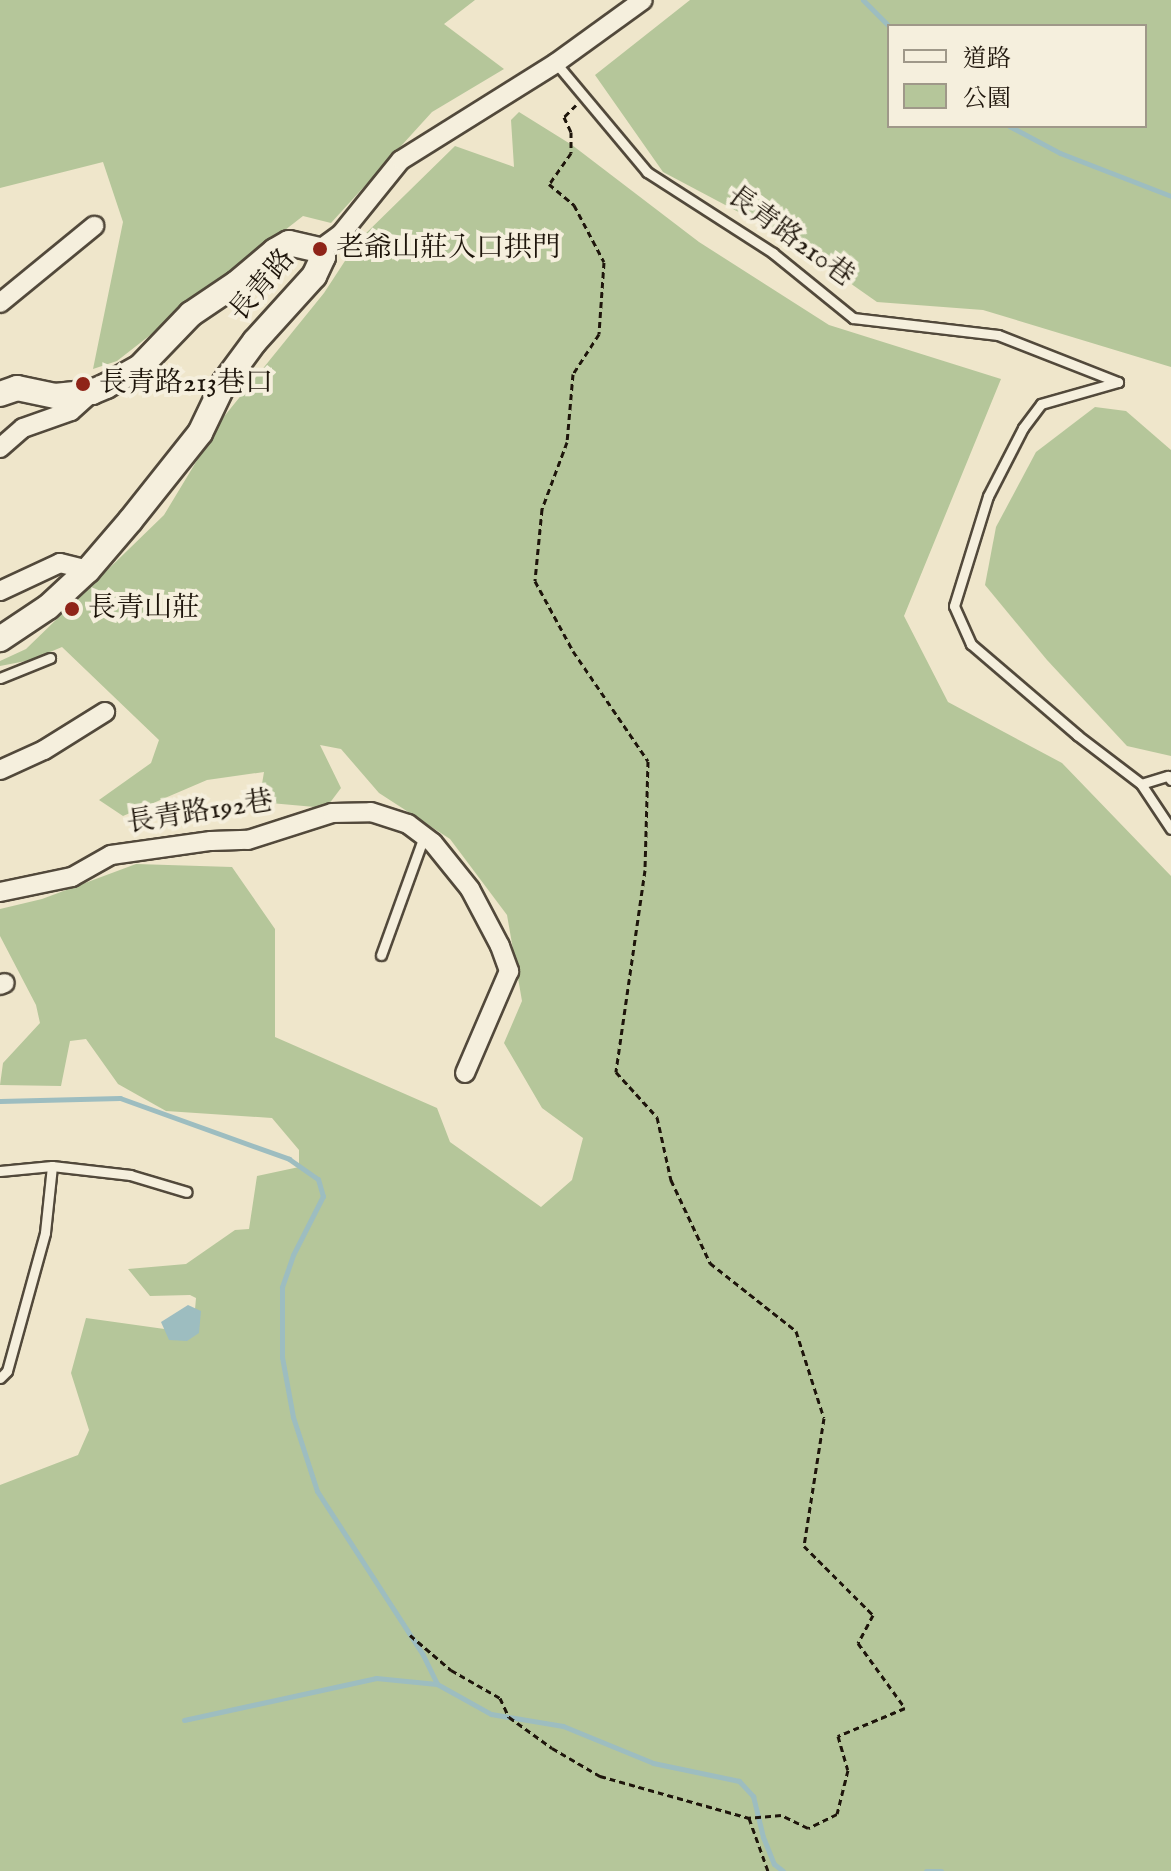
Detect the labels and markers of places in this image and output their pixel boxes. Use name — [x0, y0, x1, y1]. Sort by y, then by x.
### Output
place label: 老爺山莊入口拱門 — [336, 232, 560, 266]
marker: 老爺山莊入口拱門 — [311, 240, 329, 258]
place label: 長青路213巷口 — [99, 367, 273, 401]
marker: 長青路213巷口 — [74, 375, 92, 393]
place label: 長青山莊 — [88, 592, 200, 626]
marker: 長青山莊 — [63, 600, 81, 618]

